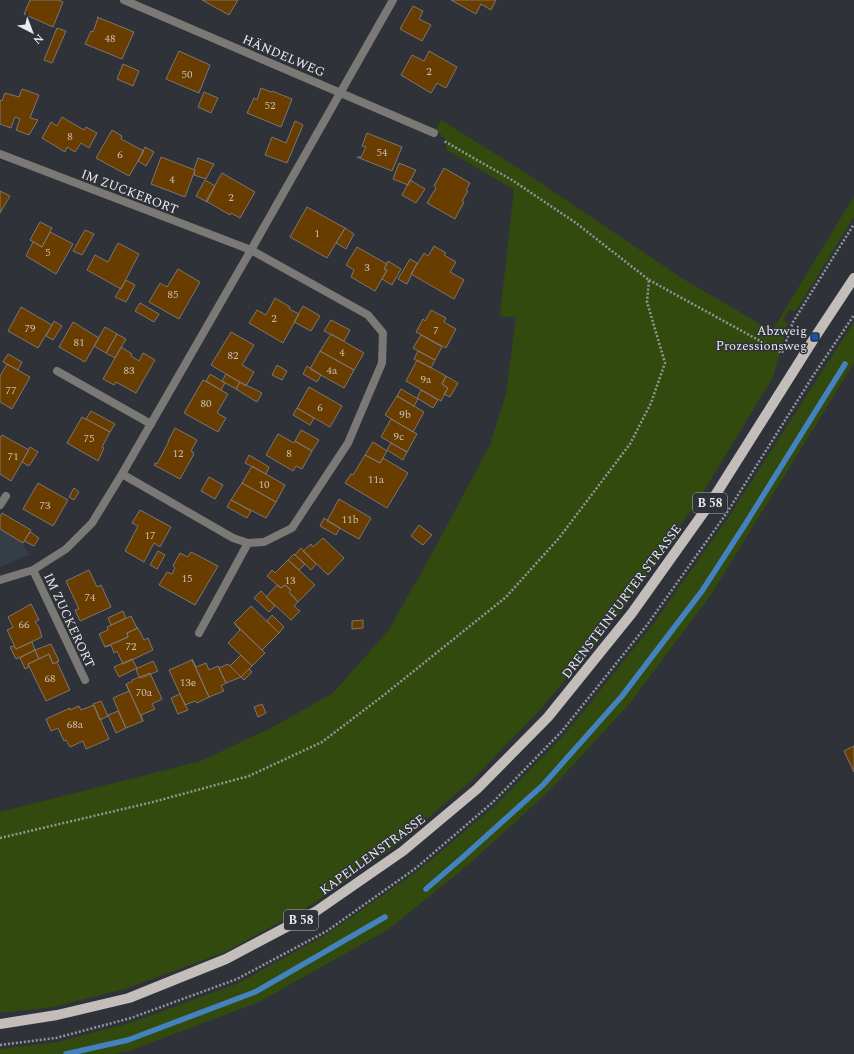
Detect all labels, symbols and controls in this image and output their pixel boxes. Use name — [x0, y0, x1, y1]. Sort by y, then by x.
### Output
north arrow — [12, 12, 52, 52]
street label: HÄNDELWEG — [239, 29, 328, 82]
text: N — [29, 30, 47, 48]
house number: 48 — [105, 30, 116, 47]
house number: 2 — [426, 63, 432, 80]
house number: 50 — [182, 66, 193, 83]
house number: 52 — [265, 97, 276, 114]
house number: 8 — [67, 128, 73, 145]
house number: 54 — [377, 144, 388, 161]
house number: 6 — [117, 146, 123, 163]
street label: IM ZUCKERORT — [78, 164, 182, 220]
house number: 4 — [169, 171, 175, 188]
house number: 2 — [228, 189, 234, 206]
house number: 1 — [314, 225, 320, 242]
house number: 5 — [45, 244, 51, 261]
house number: 3 — [364, 259, 370, 276]
house number: 85 — [168, 286, 179, 303]
house number: 2 — [271, 310, 277, 327]
house number: 79 — [25, 320, 36, 337]
place label: Abzweig Prozessionsweg — [716, 321, 807, 356]
house number: 7 — [433, 322, 439, 339]
marker: Abzweig Prozessionsweg — [810, 332, 820, 342]
house number: 81 — [74, 334, 85, 351]
house number: 4 — [339, 344, 345, 361]
house number: 82 — [228, 347, 239, 364]
house number: 83 — [124, 362, 135, 379]
house number: 4a — [327, 362, 338, 379]
house number: 9a — [421, 371, 432, 388]
house number: 77 — [6, 382, 17, 399]
house number: 80 — [201, 395, 212, 412]
house number: 6 — [317, 399, 323, 416]
house number: 9b — [399, 406, 411, 423]
house number: 9c — [394, 428, 404, 445]
house number: 75 — [84, 430, 95, 447]
house number: 12 — [173, 445, 184, 462]
house number: 8 — [286, 445, 292, 462]
house number: 71 — [8, 448, 19, 465]
house number: 11a — [368, 471, 385, 488]
house number: 10 — [259, 476, 270, 493]
road number: B 58 — [693, 493, 727, 513]
house number: 73 — [40, 497, 51, 514]
house number: 11b — [341, 511, 359, 528]
street label: DRENSTEINFURTER STRASSE — [557, 520, 687, 683]
house number: 17 — [145, 527, 156, 544]
street label: IM ZUCKERORT — [38, 570, 100, 672]
house number: 15 — [182, 570, 193, 587]
house number: 13 — [285, 572, 296, 589]
house number: 74 — [85, 589, 96, 606]
house number: 66 — [19, 616, 30, 633]
house number: 72 — [126, 638, 137, 655]
house number: 68 — [45, 670, 56, 687]
house number: 13e — [180, 674, 196, 691]
house number: 70a — [136, 684, 153, 701]
house number: 68a — [67, 716, 84, 733]
street label: KAPELLENSTRASSE — [315, 809, 430, 900]
road number: B 58 — [284, 910, 318, 930]

